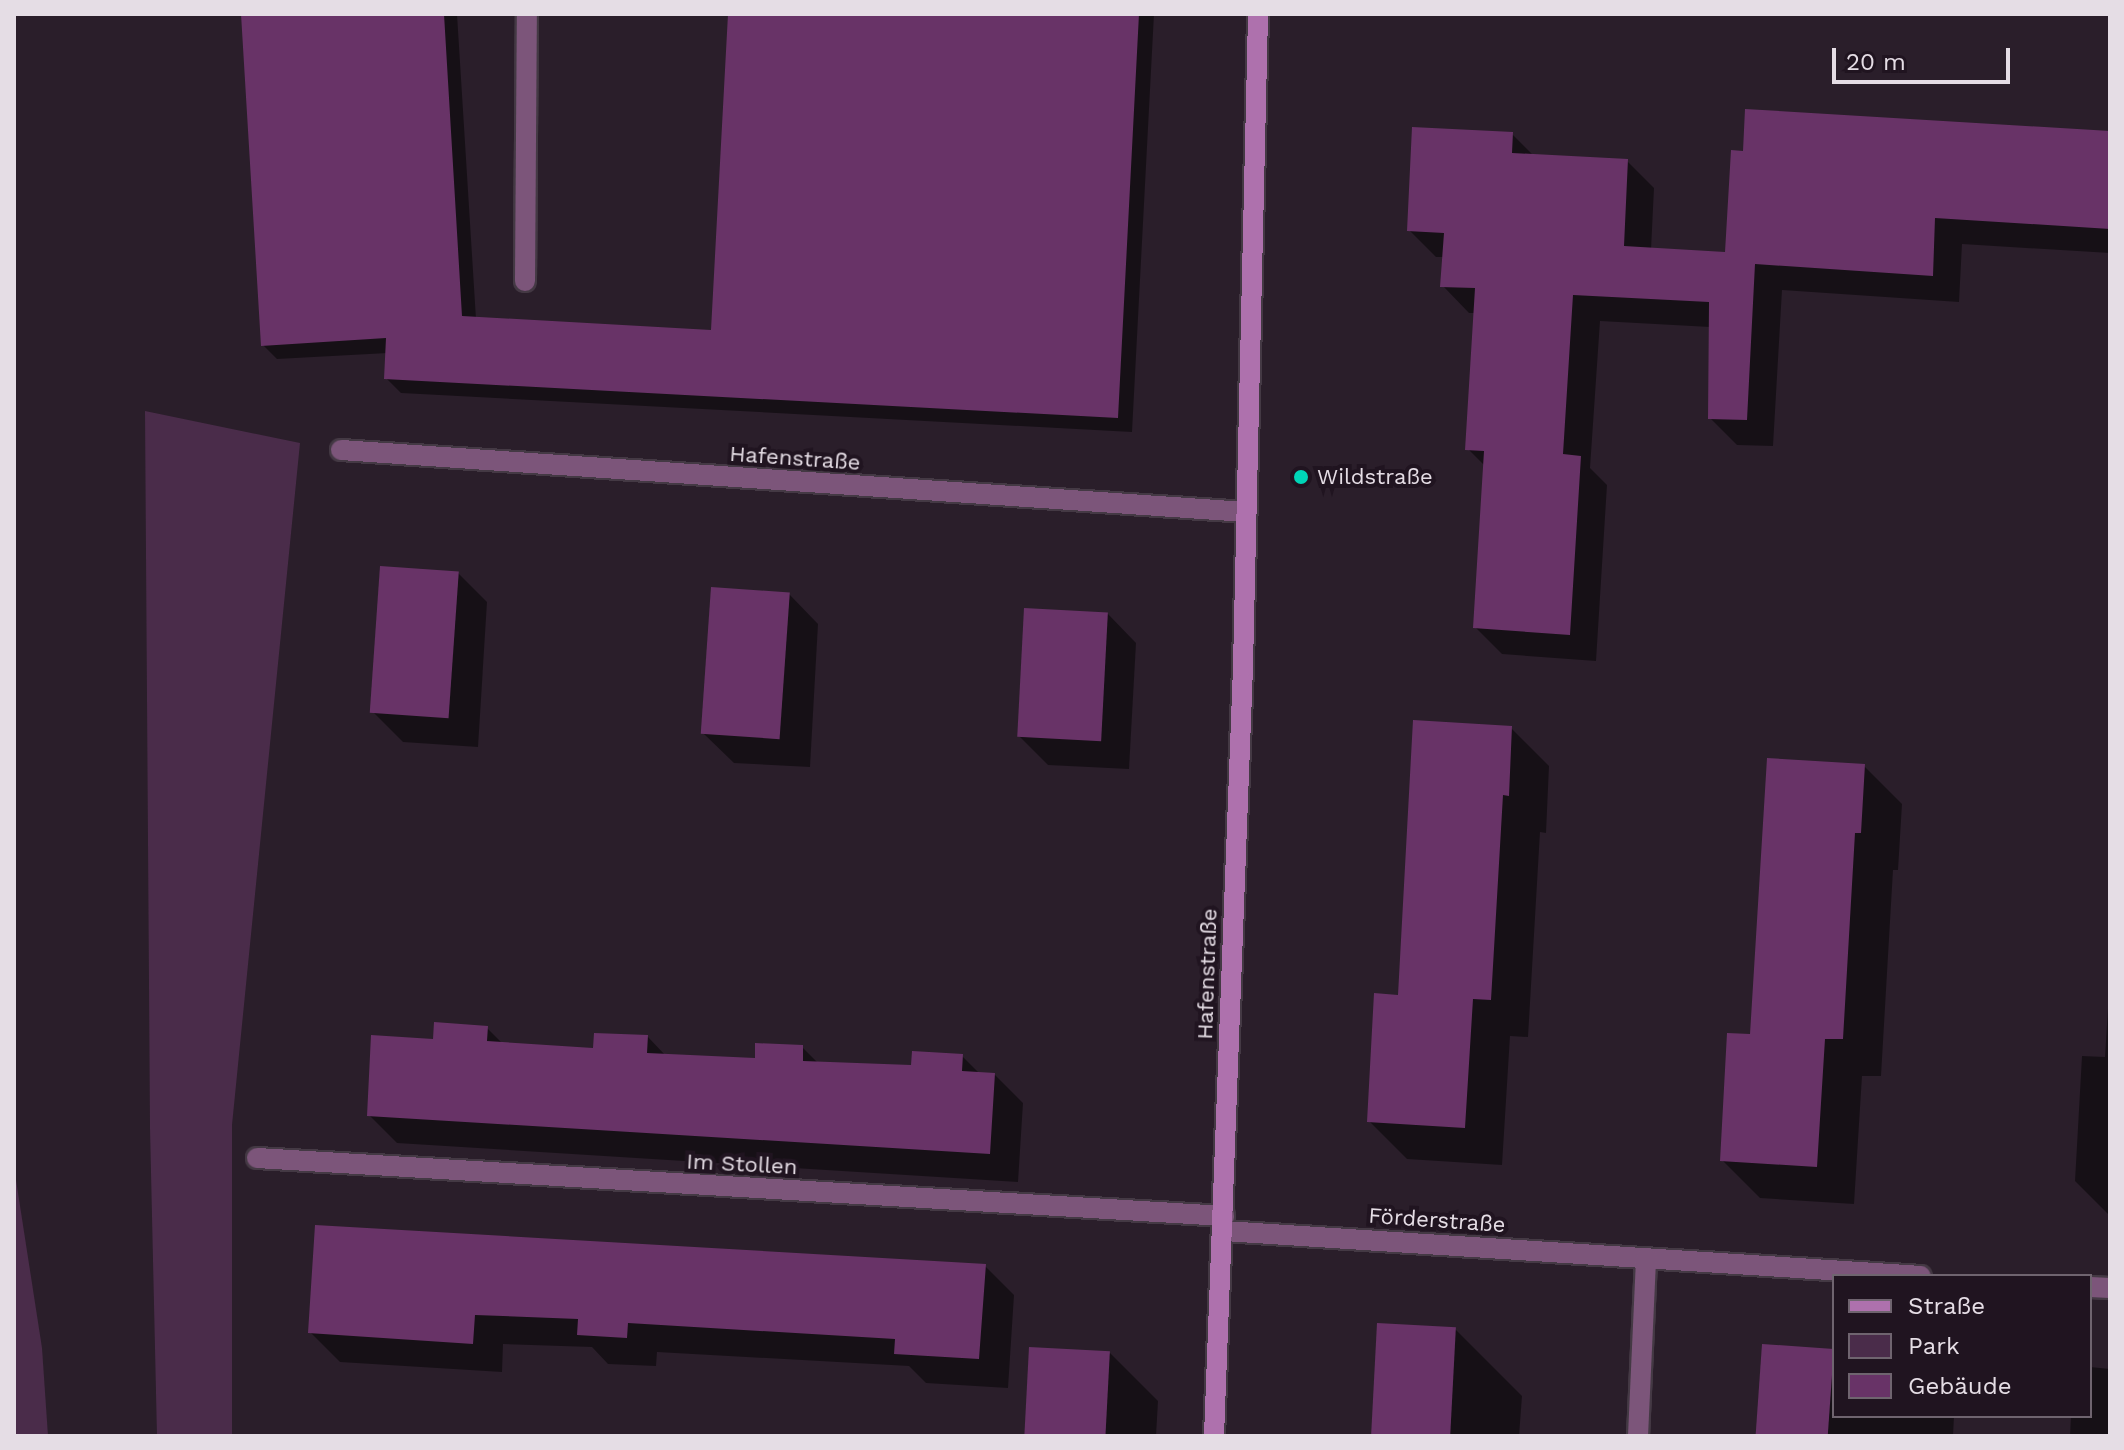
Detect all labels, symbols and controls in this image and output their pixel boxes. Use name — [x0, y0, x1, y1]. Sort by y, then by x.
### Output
scale bar — [1836, 32, 2014, 82]
text: 20 m — [1846, 48, 1906, 76]
street label: Hafenstraße — [729, 440, 861, 476]
place label: Wildstraße — [1317, 464, 1433, 490]
marker: Wildstraße — [1292, 468, 1310, 486]
street label: Hafenstraße — [1192, 908, 1222, 1040]
street label: Im Stollen — [686, 1148, 798, 1180]
street label: Förderstraße — [1368, 1202, 1506, 1238]
legend — [1832, 1274, 2092, 1418]
text: Straße — [1908, 1292, 1985, 1320]
text: Park — [1908, 1332, 1960, 1360]
text: Gebäude — [1908, 1372, 2012, 1400]

